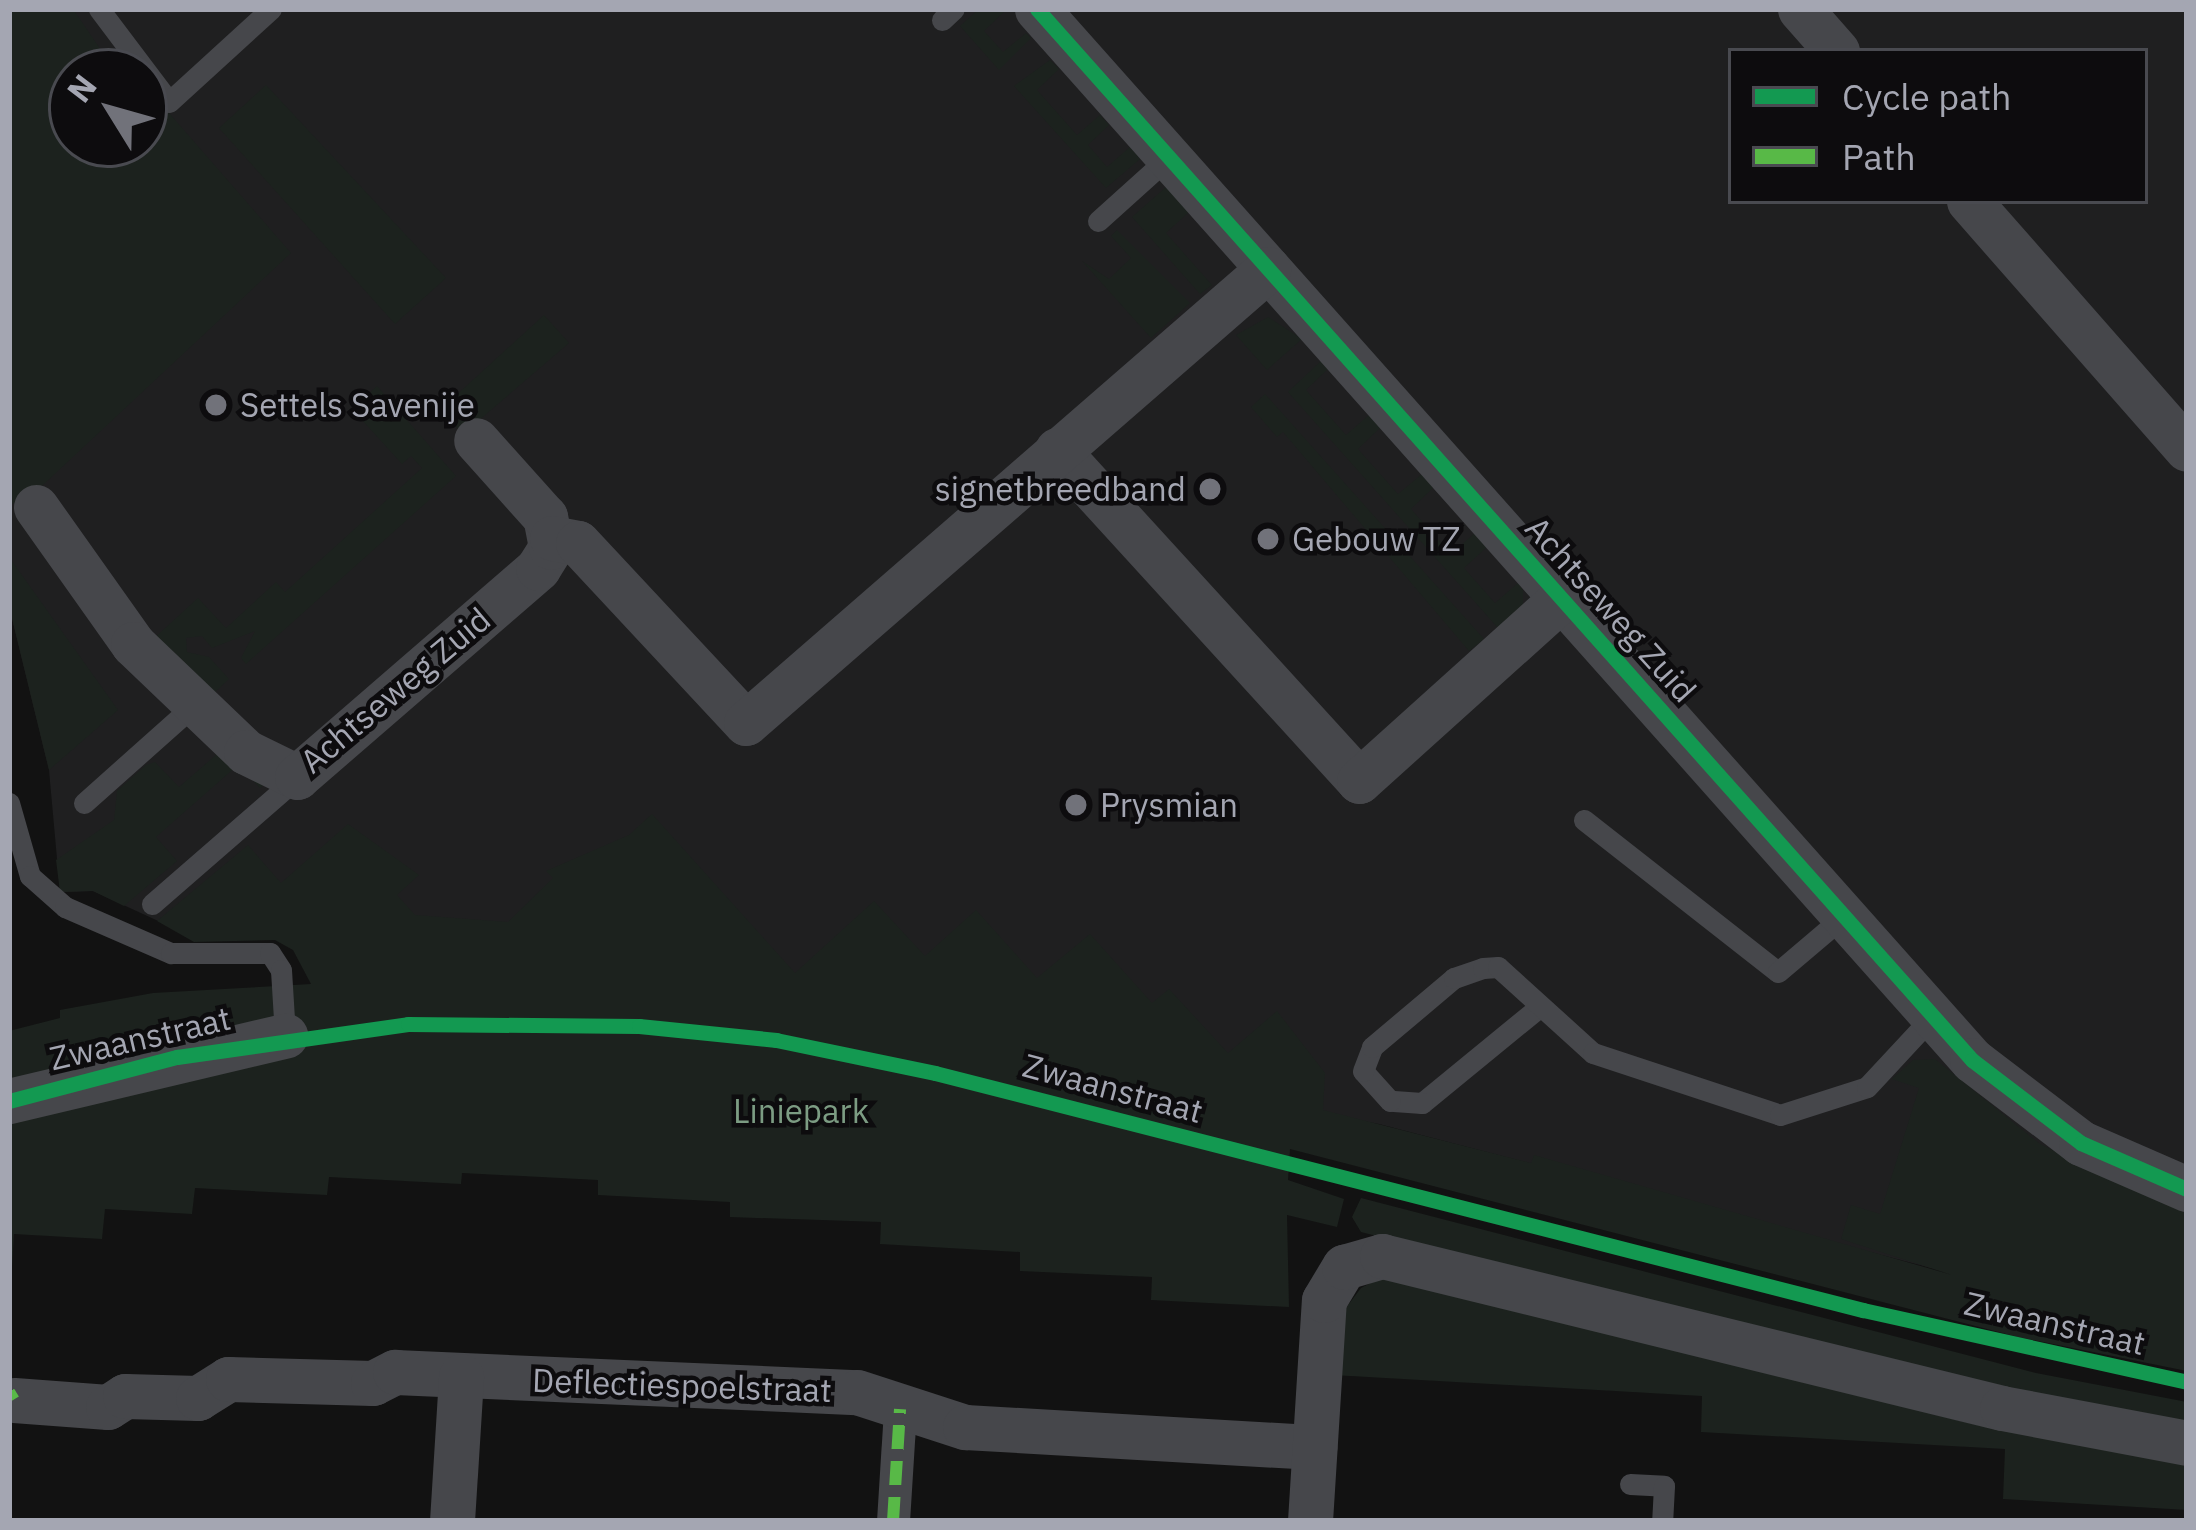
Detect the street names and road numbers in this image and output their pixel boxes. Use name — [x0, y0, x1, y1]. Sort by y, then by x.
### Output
street label: Achtseweg Zuid — [1517, 508, 1705, 710]
street label: Achtseweg Zuid — [292, 599, 498, 781]
street label: Zwaanstraat — [46, 998, 234, 1078]
street label: Zwaanstraat — [1019, 1045, 1207, 1131]
street label: Zwaanstraat — [1961, 1283, 2149, 1363]
street label: Deflectiespoelstraat — [532, 1360, 832, 1410]

